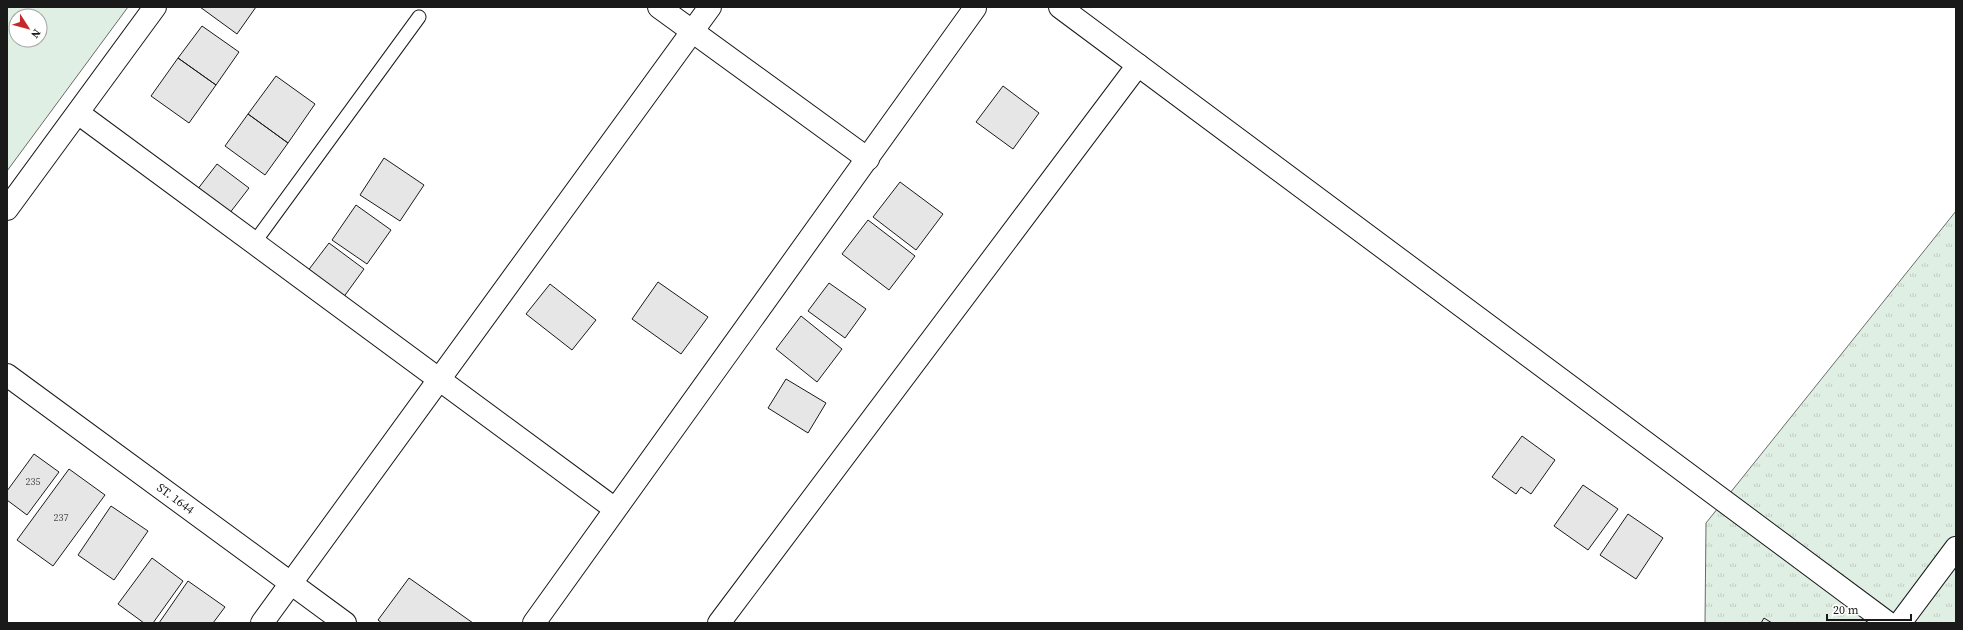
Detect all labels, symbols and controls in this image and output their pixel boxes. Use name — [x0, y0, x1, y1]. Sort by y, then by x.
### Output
north arrow — [8, 8, 48, 48]
text: N — [27, 26, 44, 41]
house number: 235 — [26, 475, 41, 488]
street label: ST. 1644 — [154, 480, 197, 518]
house number: 237 — [54, 511, 69, 524]
scale bar — [1827, 596, 1911, 622]
text: 20 m — [1833, 602, 1859, 618]

